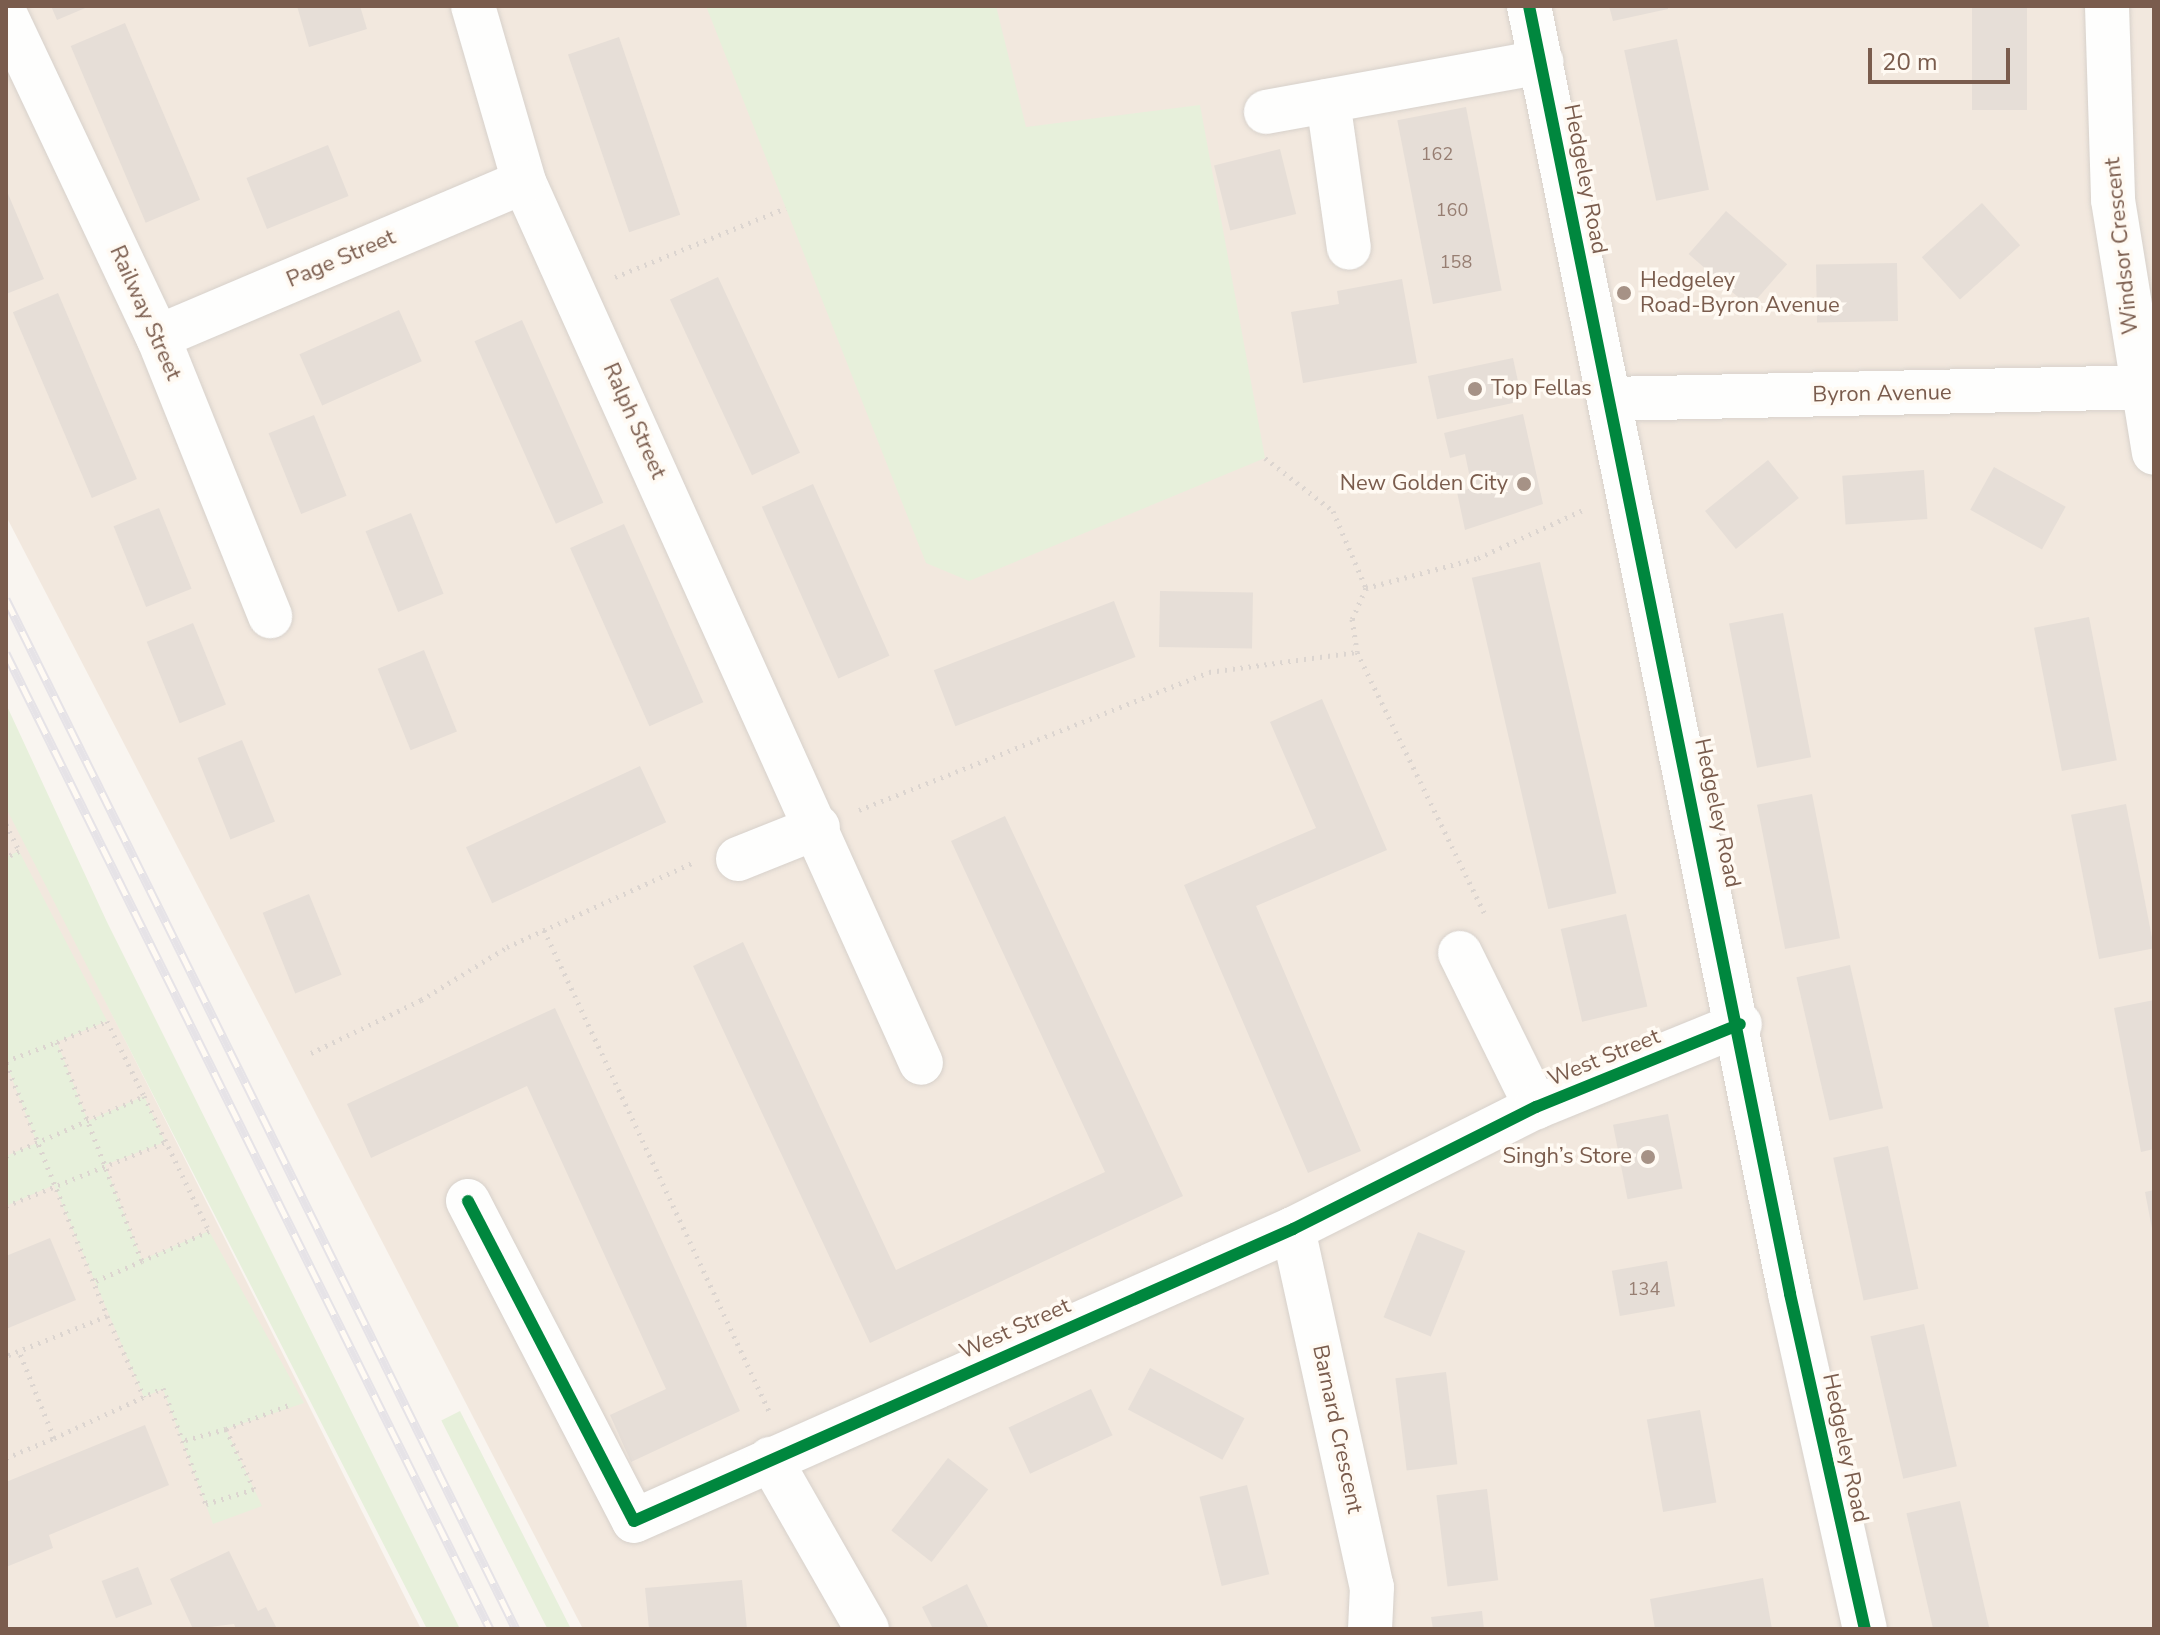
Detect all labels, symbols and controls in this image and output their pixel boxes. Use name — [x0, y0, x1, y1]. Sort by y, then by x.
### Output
scale bar — [1872, 32, 2014, 82]
text: 20 m — [1882, 46, 1938, 78]
street label: Hedgeley Road — [1558, 102, 1612, 256]
house number: 162 — [1421, 143, 1453, 165]
street label: Windsor Crescent — [2100, 156, 2144, 336]
house number: 160 — [1436, 199, 1468, 221]
street label: Page Street — [283, 224, 399, 294]
street label: Railway Street — [104, 242, 186, 384]
house number: 158 — [1440, 251, 1472, 273]
place label: Hedgeley Road-Byron Avenue — [1640, 267, 1840, 318]
marker: Hedgeley Road-Byron Avenue — [1615, 284, 1633, 302]
street label: Ralph Street — [597, 359, 671, 483]
place label: Top Fellas — [1491, 376, 1592, 402]
marker: Top Fellas — [1466, 380, 1484, 398]
street label: Byron Avenue — [1812, 380, 1952, 408]
place label: New Golden City — [1340, 471, 1508, 497]
marker: New Golden City — [1515, 475, 1533, 493]
street label: Hedgeley Road — [1688, 736, 1746, 890]
street label: West Street — [1544, 1024, 1664, 1092]
place label: Singh’s Store — [1503, 1144, 1632, 1170]
marker: Singh’s Store — [1639, 1148, 1657, 1166]
house number: 134 — [1628, 1278, 1660, 1300]
street label: West Street — [956, 1293, 1074, 1365]
street label: Barnard Crescent — [1306, 1342, 1368, 1516]
street label: Hedgeley Road — [1816, 1371, 1874, 1525]

